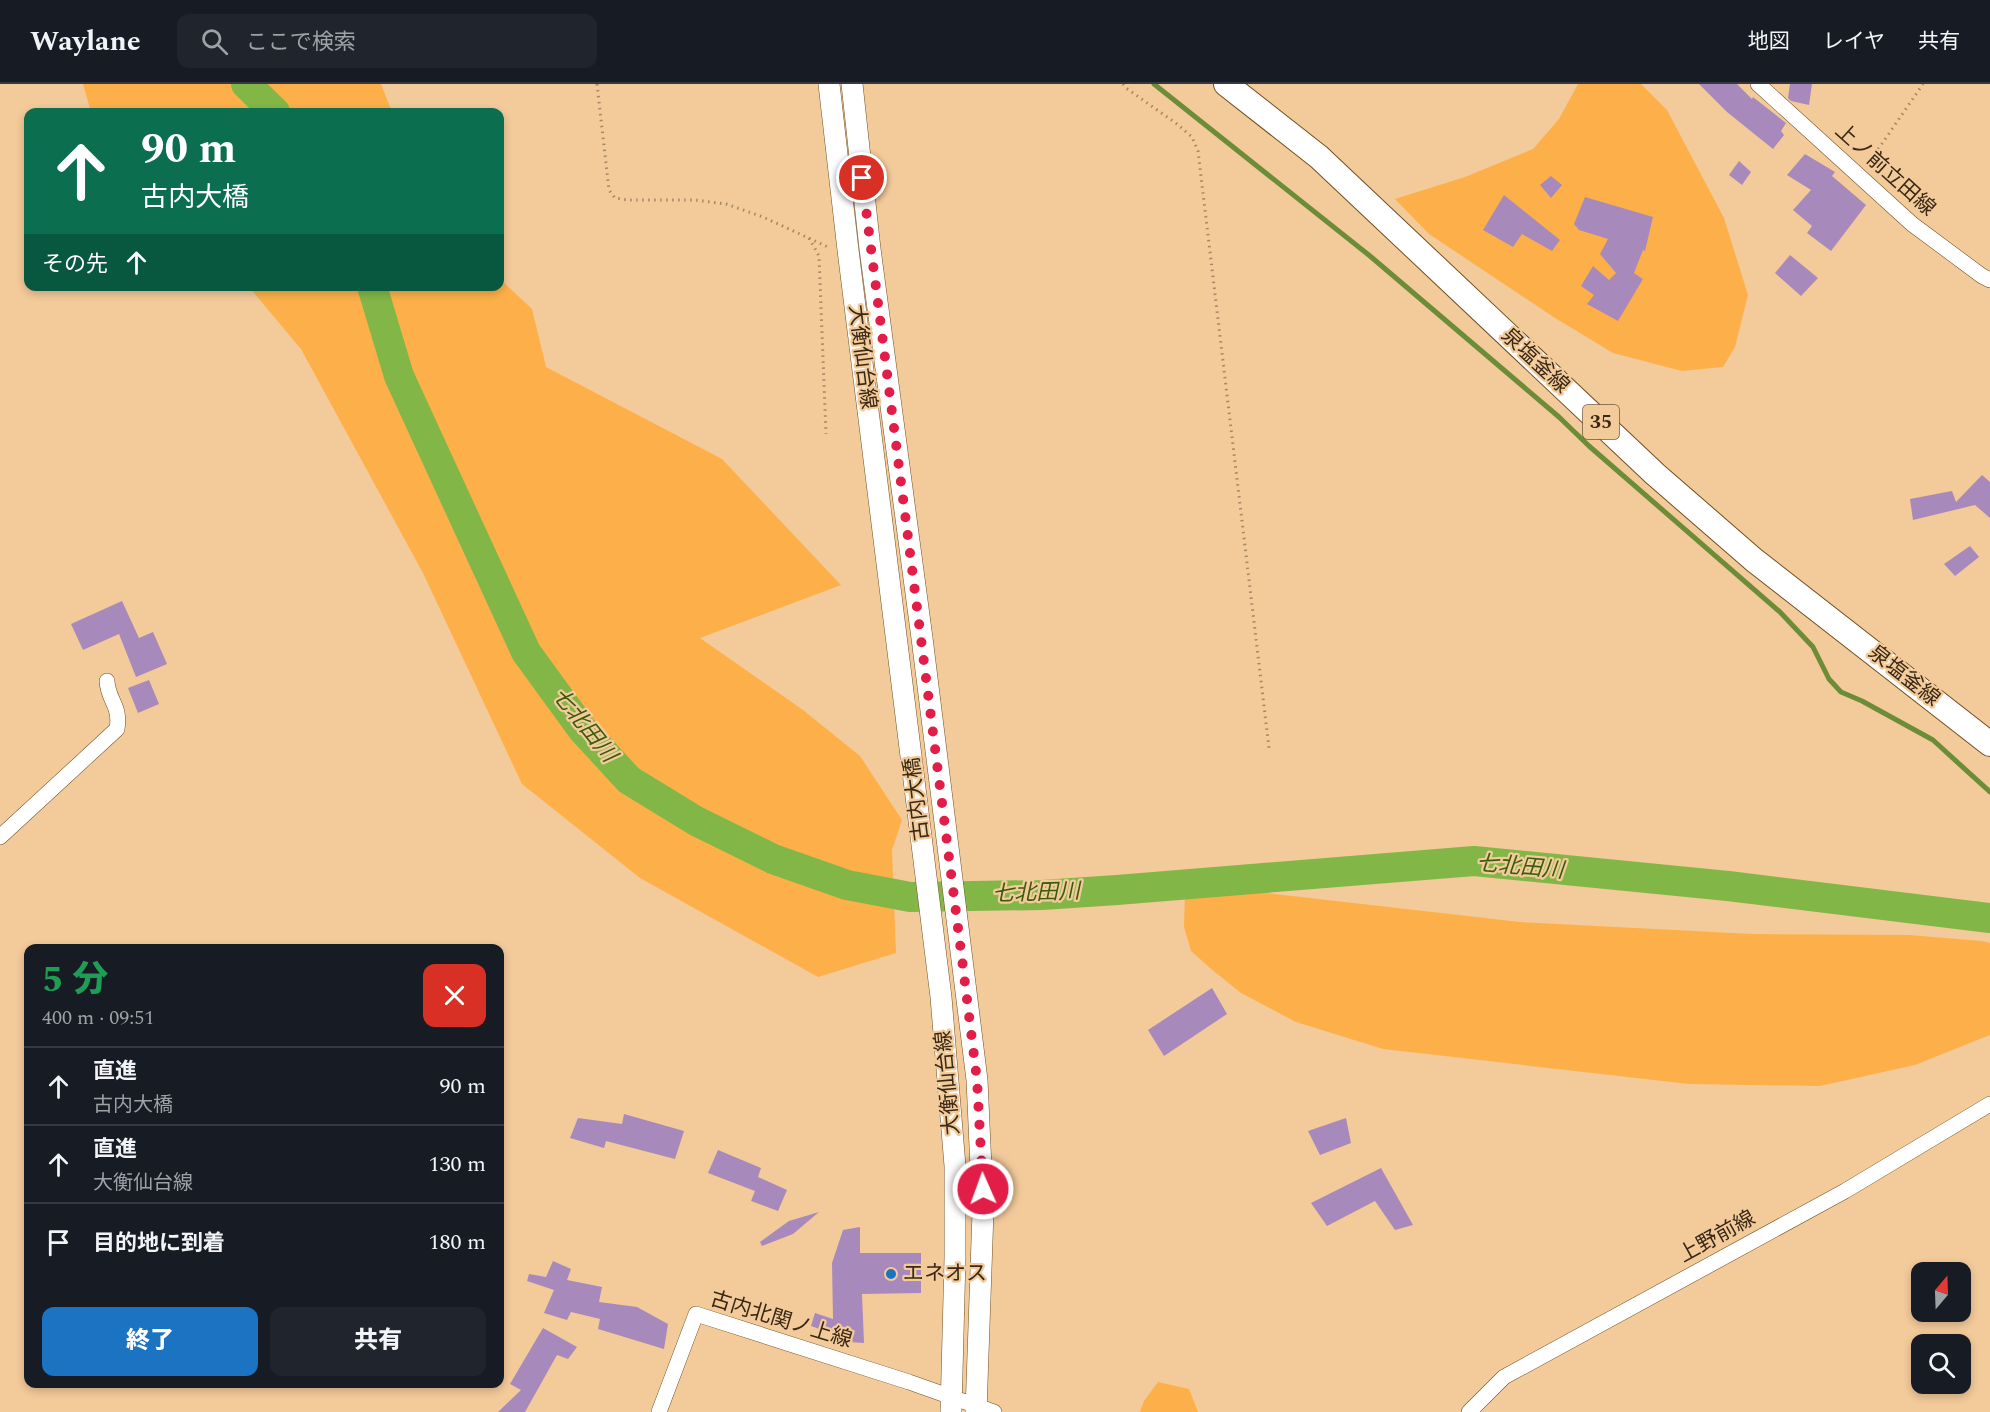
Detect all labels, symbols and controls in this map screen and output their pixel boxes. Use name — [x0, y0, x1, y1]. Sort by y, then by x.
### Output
search box — [177, 14, 597, 68]
text: Waylane — [30, 20, 141, 63]
icon: search — [198, 25, 231, 58]
text: ここで検索 — [246, 26, 356, 59]
text: 地図 — [1748, 26, 1790, 58]
text: レイヤ — [1823, 26, 1885, 58]
text: 共有 — [1918, 26, 1960, 58]
street label: 上ノ前立田線 — [1827, 116, 1943, 224]
text: 90 m — [141, 118, 236, 181]
icon: ahead — [42, 132, 120, 210]
pin — [836, 152, 887, 203]
icon: arrive — [845, 161, 878, 194]
text: 古内大橋 — [141, 177, 249, 219]
icon: ahead — [120, 246, 153, 279]
text: その先 — [42, 248, 108, 281]
street label: 大衡仙台線 — [840, 303, 884, 411]
street label: 泉塩釜線 — [1493, 321, 1577, 401]
road number: 35 — [1583, 405, 1619, 439]
street label: 泉塩釜線 — [1861, 638, 1947, 714]
water label: 七北田川 — [543, 680, 626, 771]
street label: 古内大橋 — [896, 755, 938, 843]
water label: 七北田川 — [1475, 847, 1567, 887]
water label: 七北田川 — [991, 875, 1083, 911]
text: 5 分 — [42, 953, 109, 1008]
button: close — [423, 964, 486, 1027]
text: 400 m · 09:51 — [42, 1003, 154, 1033]
street label: 大衡仙台線 — [927, 1029, 969, 1137]
text: 直進 — [93, 1055, 137, 1088]
icon: ahead — [42, 1070, 75, 1103]
text: 90 m — [440, 1070, 486, 1103]
text: 古内大橋 — [93, 1090, 173, 1120]
text: 直進 — [93, 1133, 137, 1166]
icon: ahead — [42, 1148, 75, 1181]
text: 130 m — [429, 1148, 486, 1181]
position arrow — [951, 1157, 1015, 1221]
text: 大衡仙台線 — [93, 1168, 193, 1198]
street label: 上野前線 — [1673, 1203, 1761, 1271]
icon: arrive — [42, 1226, 75, 1259]
text: 180 m — [429, 1226, 486, 1259]
text: 目的地に到着 — [93, 1227, 225, 1260]
place label: エネオス — [903, 1258, 987, 1290]
north arrow — [1911, 1262, 1971, 1322]
map controls — [1911, 1262, 1971, 1394]
marker: エネオス — [884, 1267, 898, 1281]
street label: 古内北関ノ上線 — [706, 1283, 856, 1357]
button: 終了 — [42, 1307, 258, 1376]
button: 共有 — [270, 1307, 486, 1376]
button: search — [1911, 1334, 1971, 1394]

